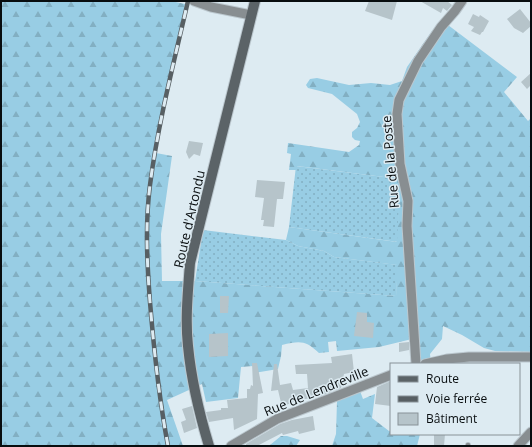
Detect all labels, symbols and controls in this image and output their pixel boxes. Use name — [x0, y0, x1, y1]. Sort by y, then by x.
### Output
street label: Rue de la Poste — [377, 115, 403, 209]
street label: Route d'Artondu — [169, 168, 209, 270]
street label: Rue de Lendreville — [261, 362, 371, 420]
legend — [390, 363, 520, 435]
text: Route — [426, 370, 459, 387]
text: Voie ferrée — [426, 390, 488, 407]
text: Bâtiment — [426, 410, 477, 427]

